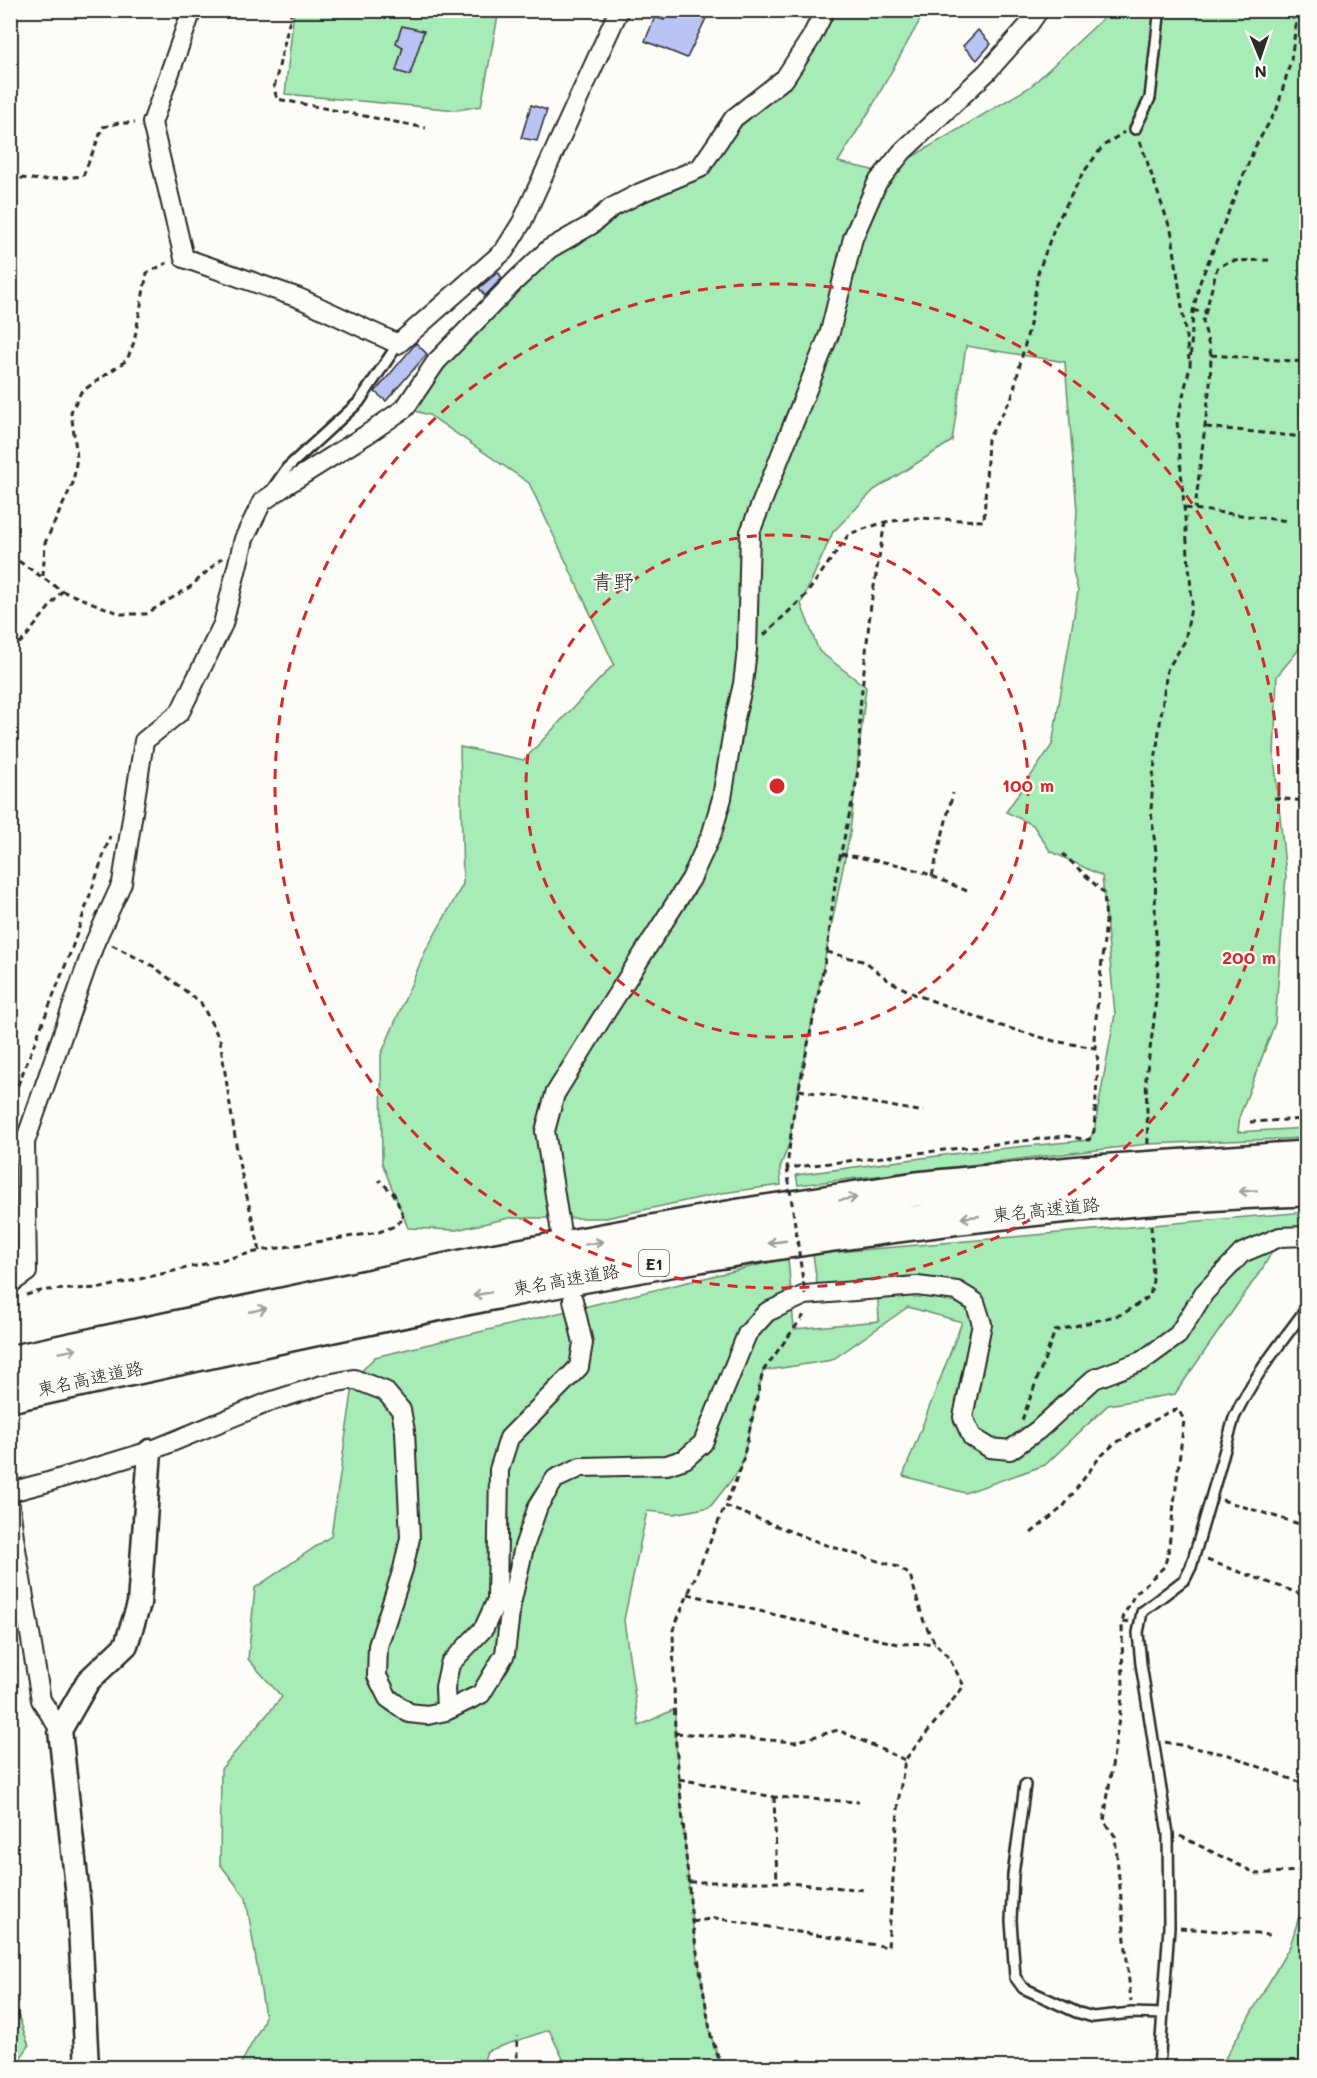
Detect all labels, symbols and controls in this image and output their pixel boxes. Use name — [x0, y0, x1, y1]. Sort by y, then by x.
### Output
north arrow — [1230, 27, 1290, 87]
text: N — [1254, 62, 1267, 83]
district label: 青野 — [592, 567, 634, 594]
text: 100 m — [1002, 773, 1054, 797]
centre of rings — [767, 776, 787, 796]
text: 200 m — [1222, 945, 1276, 969]
one-way arrow — [1239, 1186, 1259, 1197]
street label: 東名高速道路 — [991, 1191, 1101, 1227]
one-way arrow — [838, 1194, 857, 1205]
one-way arrow — [961, 1211, 981, 1222]
one-way arrow — [583, 1237, 603, 1248]
one-way arrow — [768, 1237, 787, 1248]
road number: E1 — [639, 1250, 669, 1276]
street label: 東名高速道路 — [511, 1258, 621, 1300]
one-way arrow — [472, 1289, 492, 1300]
one-way arrow — [248, 1304, 268, 1315]
one-way arrow — [58, 1344, 77, 1356]
street label: 東名高速道路 — [35, 1355, 145, 1401]

